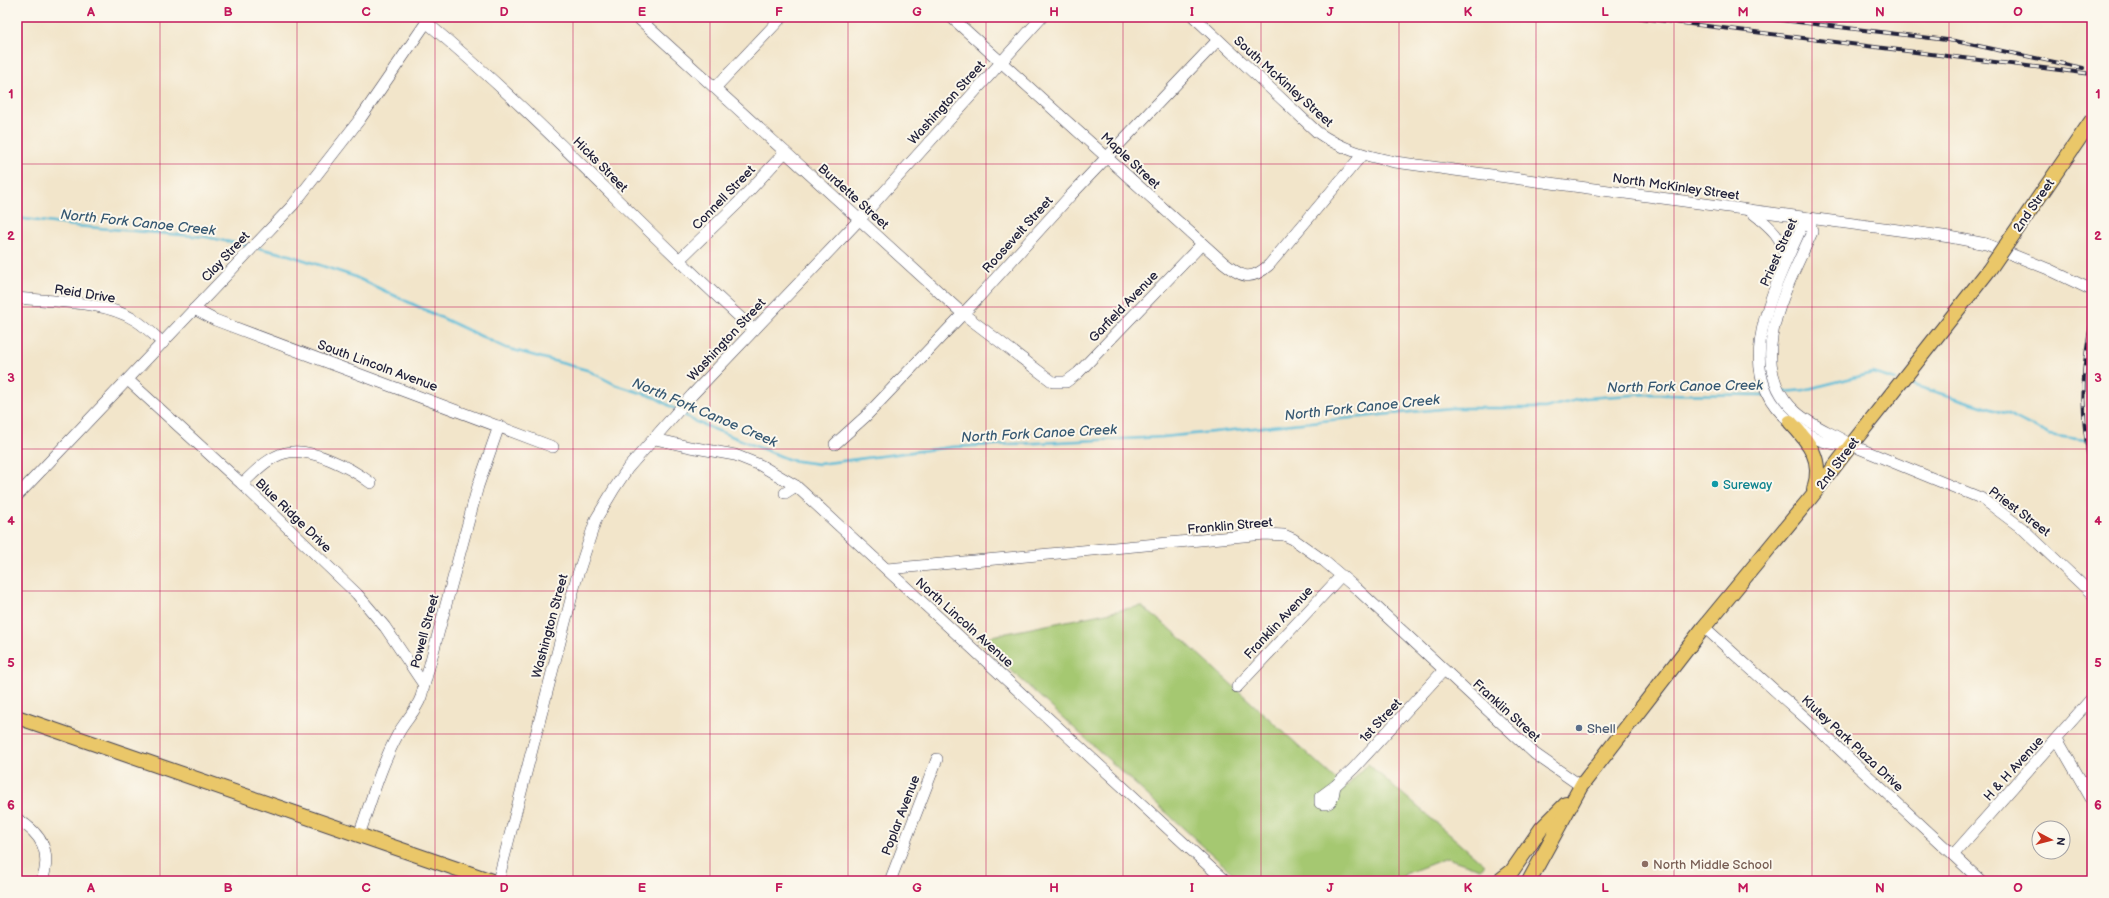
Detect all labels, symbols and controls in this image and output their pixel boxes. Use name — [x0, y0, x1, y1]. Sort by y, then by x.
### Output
text: A — [86, 4, 95, 20]
text: B — [223, 4, 233, 20]
text: C — [361, 4, 371, 20]
text: D — [499, 4, 509, 20]
text: E — [638, 4, 647, 20]
text: F — [775, 4, 783, 20]
text: G — [912, 4, 922, 20]
text: H — [1049, 4, 1059, 20]
text: I — [1190, 4, 1194, 20]
text: J — [1326, 4, 1334, 20]
text: K — [1464, 4, 1473, 20]
text: L — [1601, 4, 1609, 20]
text: M — [1737, 4, 1749, 20]
text: N — [1875, 4, 1885, 20]
text: O — [2013, 4, 2023, 20]
street label: South McKinley Street — [1230, 33, 1336, 131]
street label: Washington Street — [905, 57, 989, 148]
text: 1 — [8, 86, 14, 102]
text: 1 — [2095, 86, 2101, 102]
street label: Maple Street — [1097, 129, 1163, 192]
street label: Hicks Street — [569, 134, 631, 196]
street label: Burdette Street — [815, 161, 892, 233]
street label: Connell Street — [689, 162, 759, 233]
street label: North McKinley Street — [1611, 170, 1740, 204]
street label: 2nd Street — [2010, 176, 2058, 235]
street label: Roosevelt Street — [979, 193, 1056, 276]
water label: North Fork Canoe Creek — [59, 206, 218, 239]
street label: Priest Street — [1757, 216, 1801, 289]
text: 2 — [7, 228, 15, 244]
street label: Clay Street — [198, 228, 253, 285]
text: 2 — [2094, 228, 2102, 244]
street label: Garfield Avenue — [1086, 267, 1162, 346]
street label: Reid Drive — [53, 281, 117, 307]
street label: Washington Street — [684, 295, 769, 384]
street label: South Lincoln Avenue — [315, 337, 440, 395]
text: 3 — [7, 370, 15, 386]
text: 3 — [2094, 370, 2102, 386]
water label: North Fork Canoe Creek — [630, 374, 781, 451]
water label: North Fork Canoe Creek — [1607, 377, 1764, 396]
water label: North Fork Canoe Creek — [1284, 391, 1442, 424]
water label: North Fork Canoe Creek — [961, 421, 1118, 446]
street label: 2nd Street — [1813, 434, 1863, 493]
street label: Blue Ridge Drive — [252, 475, 335, 556]
place label: Sureway — [1723, 477, 1772, 493]
marker: Sureway — [1710, 479, 1720, 489]
street label: Priest Street — [1985, 483, 2053, 540]
text: 4 — [7, 513, 15, 529]
text: 4 — [2094, 513, 2102, 529]
street label: Franklin Street — [1187, 514, 1273, 538]
street label: Washington Street — [528, 572, 572, 680]
street label: North Lincoln Avenue — [912, 575, 1017, 671]
street label: Franklin Avenue — [1241, 583, 1317, 662]
street label: Powell Street — [407, 592, 443, 670]
text: 5 — [7, 655, 15, 671]
text: 5 — [2094, 655, 2102, 671]
street label: Franklin Street — [1469, 676, 1543, 745]
street label: Klutey Park Plaza Drive — [1798, 692, 1907, 795]
street label: 1st Street — [1356, 695, 1405, 746]
place label: Shell — [1587, 721, 1616, 737]
marker: Shell — [1574, 723, 1584, 733]
street label: H & H Avenue — [1980, 733, 2047, 804]
street label: Poplar Avenue — [878, 773, 924, 858]
text: 6 — [7, 797, 15, 813]
text: 6 — [2094, 797, 2102, 813]
north arrow — [2031, 820, 2071, 860]
text: N — [2053, 836, 2067, 846]
place label: North Middle School — [1653, 857, 1772, 873]
marker: North Middle School — [1640, 859, 1650, 869]
text: A — [86, 880, 95, 896]
text: B — [223, 880, 233, 896]
text: C — [361, 880, 371, 896]
text: D — [499, 880, 509, 896]
text: E — [638, 880, 647, 896]
text: F — [775, 880, 783, 896]
text: G — [912, 880, 922, 896]
text: H — [1049, 880, 1059, 896]
text: I — [1190, 880, 1194, 896]
text: J — [1326, 880, 1334, 896]
text: K — [1464, 880, 1473, 896]
text: L — [1601, 880, 1609, 896]
text: M — [1737, 880, 1749, 896]
text: N — [1875, 880, 1885, 896]
text: O — [2013, 880, 2023, 896]

